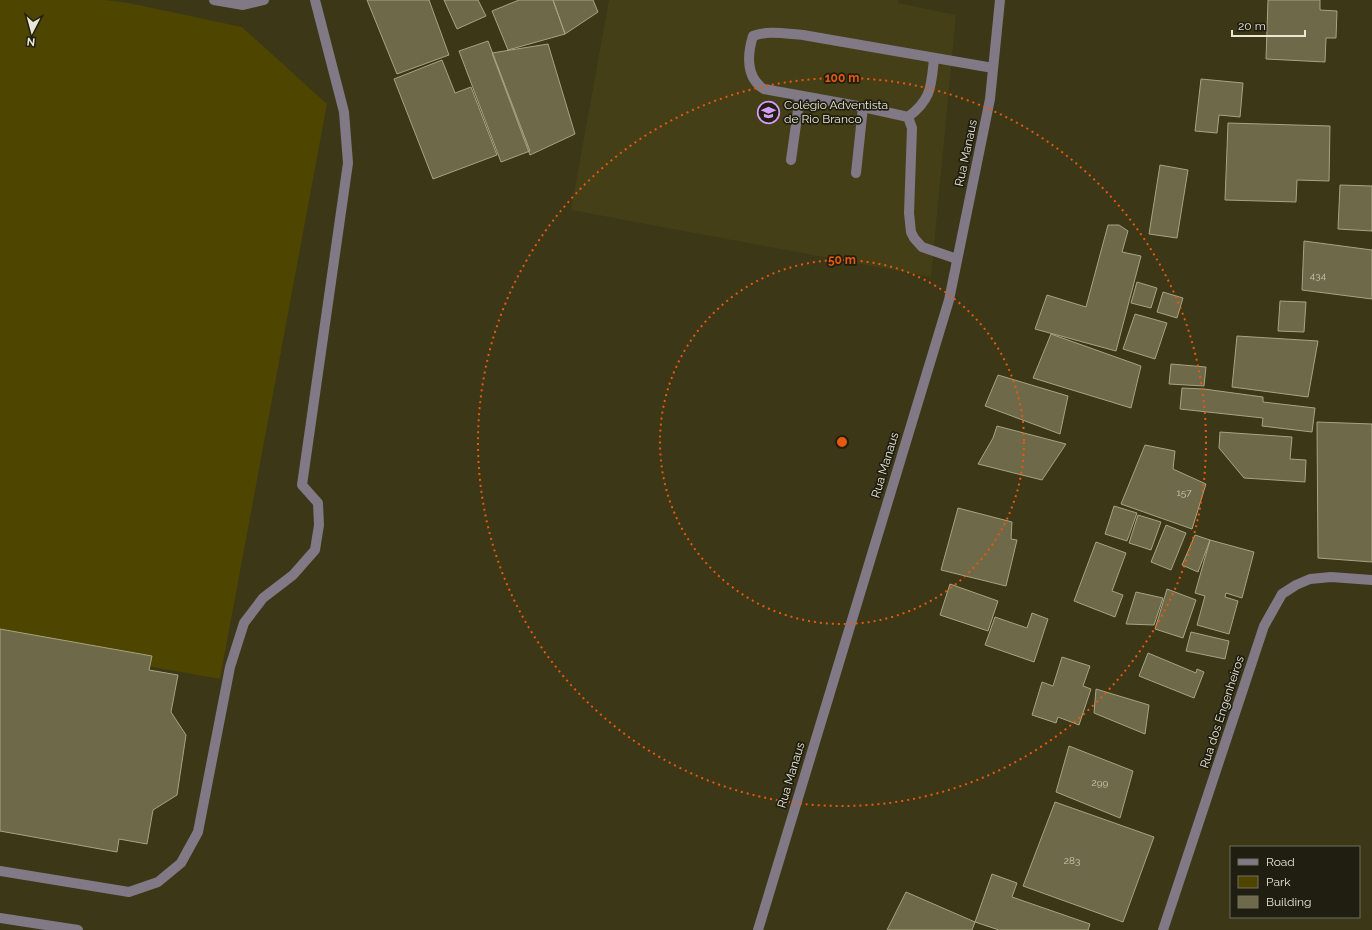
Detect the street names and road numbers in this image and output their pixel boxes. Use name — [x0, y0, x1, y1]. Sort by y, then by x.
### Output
street label: Rua Manaus — [952, 118, 980, 188]
street label: Rua Manaus — [868, 430, 902, 500]
street label: Rua dos Engenheiros — [1197, 654, 1247, 770]
street label: Rua Manaus — [774, 740, 808, 810]

